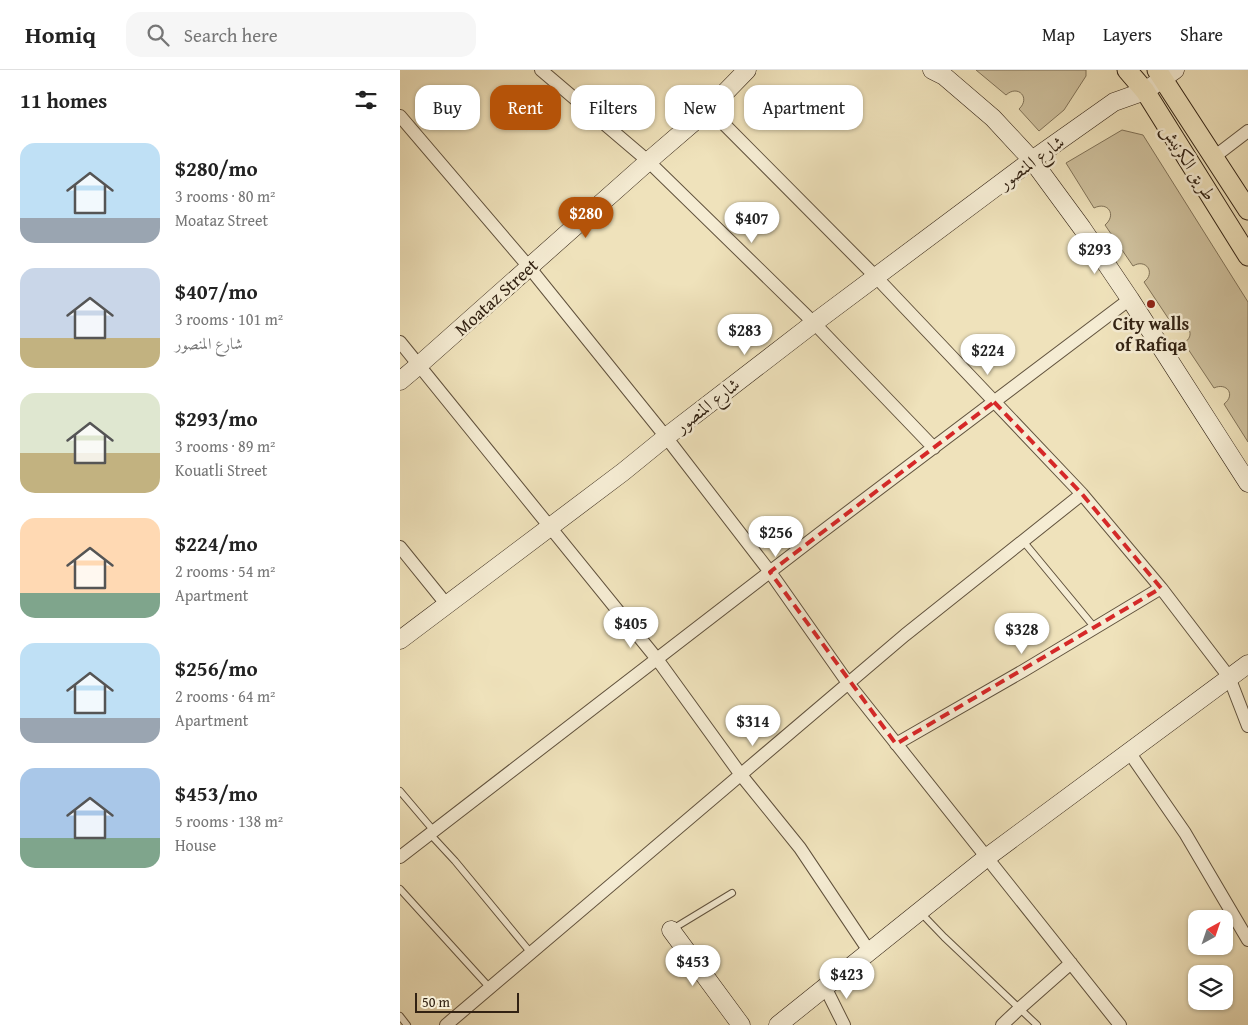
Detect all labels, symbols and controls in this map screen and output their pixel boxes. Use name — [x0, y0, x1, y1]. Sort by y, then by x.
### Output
search box — [126, 12, 476, 57]
text: Homiq — [25, 17, 96, 52]
icon: search — [144, 21, 172, 49]
text: Search here — [184, 21, 278, 49]
text: Map — [1042, 21, 1075, 48]
text: Layers — [1103, 21, 1152, 48]
text: Share — [1180, 21, 1223, 48]
text: 11 homes — [20, 85, 107, 116]
chip: Buy — [415, 85, 480, 130]
chip: Rent — [490, 85, 561, 130]
chip: Filters — [571, 85, 655, 130]
chip: New — [665, 85, 734, 130]
chip: Apartment — [744, 85, 863, 130]
icon: filters — [352, 86, 380, 114]
street label: طريق الكرنيش — [1155, 118, 1223, 206]
street label: شارع المنصور — [991, 129, 1071, 198]
text: $280/mo — [175, 153, 258, 184]
icon: home — [60, 163, 120, 223]
text: 3 rooms · 80 m² — [175, 184, 275, 208]
pin: $280 — [556, 196, 616, 239]
text: $280 — [569, 201, 603, 225]
pin: $407 — [722, 202, 782, 244]
text: $407 — [735, 206, 769, 230]
text: Moataz Street — [175, 208, 268, 232]
pin: $293 — [1065, 232, 1125, 275]
text: $293 — [1078, 237, 1112, 261]
street label: Moataz Street — [448, 252, 544, 342]
text: $407/mo — [175, 276, 258, 307]
icon: home — [60, 288, 120, 348]
marker: City walls of Rafiqa — [1145, 298, 1157, 310]
text: 3 rooms · 101 m² — [175, 307, 283, 331]
place label: City walls of Rafiqa — [1113, 310, 1190, 358]
pin: $283 — [715, 314, 775, 356]
text: $283 — [728, 318, 762, 342]
text: شارع المنصور — [175, 331, 243, 355]
pin: $224 — [958, 334, 1018, 376]
text: $224 — [971, 338, 1005, 362]
street label: شارع المنصور — [667, 371, 747, 442]
text: $293/mo — [175, 403, 258, 434]
icon: home — [60, 413, 120, 473]
text: 3 rooms · 89 m² — [175, 434, 275, 458]
text: Kouatli Street — [175, 458, 267, 482]
pin: $256 — [746, 516, 806, 558]
text: $256 — [759, 520, 793, 544]
text: $224/mo — [175, 528, 258, 559]
icon: home — [60, 538, 120, 598]
text: 2 rooms · 54 m² — [175, 559, 275, 583]
text: Apartment — [175, 583, 248, 607]
pin: $405 — [601, 606, 661, 649]
text: $405 — [614, 611, 648, 635]
pin: $328 — [992, 612, 1052, 655]
text: $328 — [1005, 617, 1039, 641]
text: $256/mo — [175, 653, 258, 684]
icon: home — [60, 663, 120, 723]
text: 2 rooms · 64 m² — [175, 684, 275, 708]
pin: $314 — [723, 704, 783, 747]
text: Apartment — [175, 708, 248, 732]
text: $314 — [736, 709, 770, 733]
text: $453/mo — [175, 778, 258, 809]
icon: home — [60, 788, 120, 848]
text: 5 rooms · 138 m² — [175, 809, 283, 833]
text: House — [175, 833, 216, 857]
north arrow — [1188, 910, 1232, 955]
map controls — [1188, 910, 1233, 1010]
pin: $453 — [663, 944, 723, 987]
text: $453 — [676, 949, 710, 973]
pin: $423 — [817, 958, 877, 1000]
text: $423 — [830, 962, 864, 986]
button: layers — [1188, 965, 1233, 1010]
scale bar — [415, 990, 519, 1013]
text: 50 m — [422, 992, 450, 1012]

